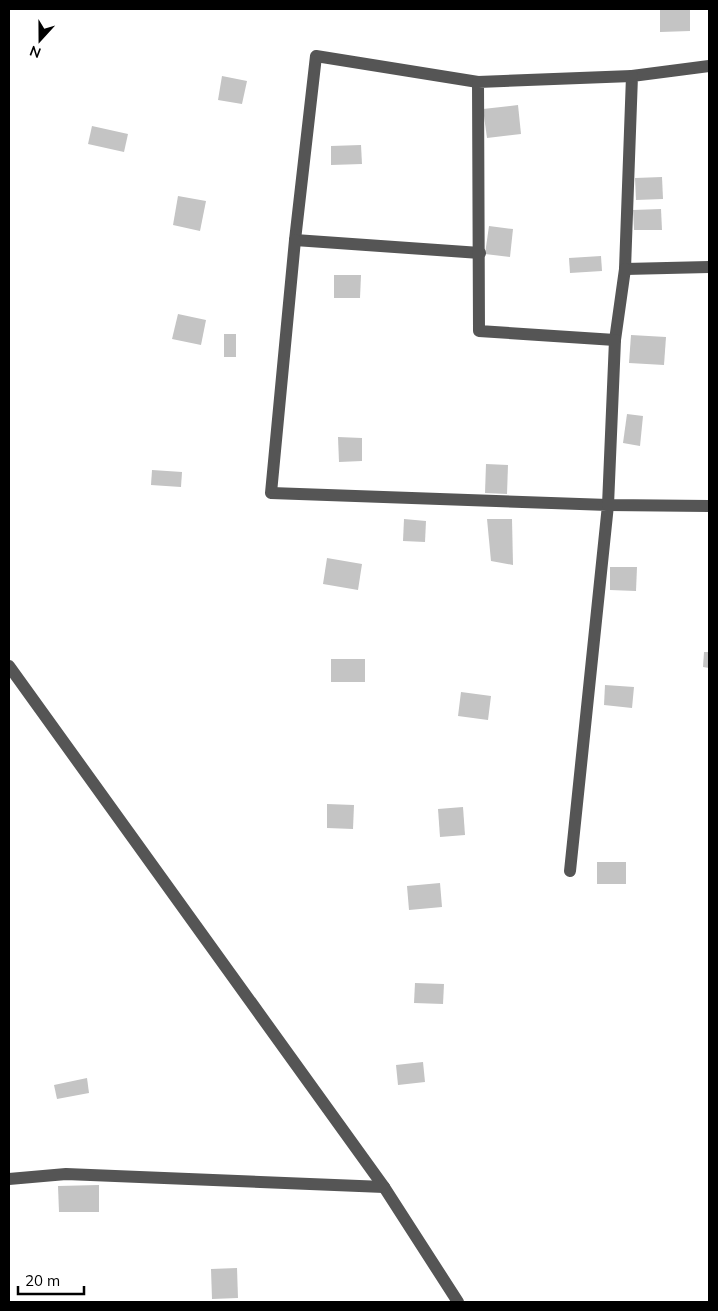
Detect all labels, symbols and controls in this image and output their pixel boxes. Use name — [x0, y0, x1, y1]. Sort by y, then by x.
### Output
north arrow — [15, 15, 65, 65]
text: N — [27, 42, 44, 62]
scale bar — [18, 1264, 84, 1296]
text: 20 m — [25, 1271, 60, 1290]

